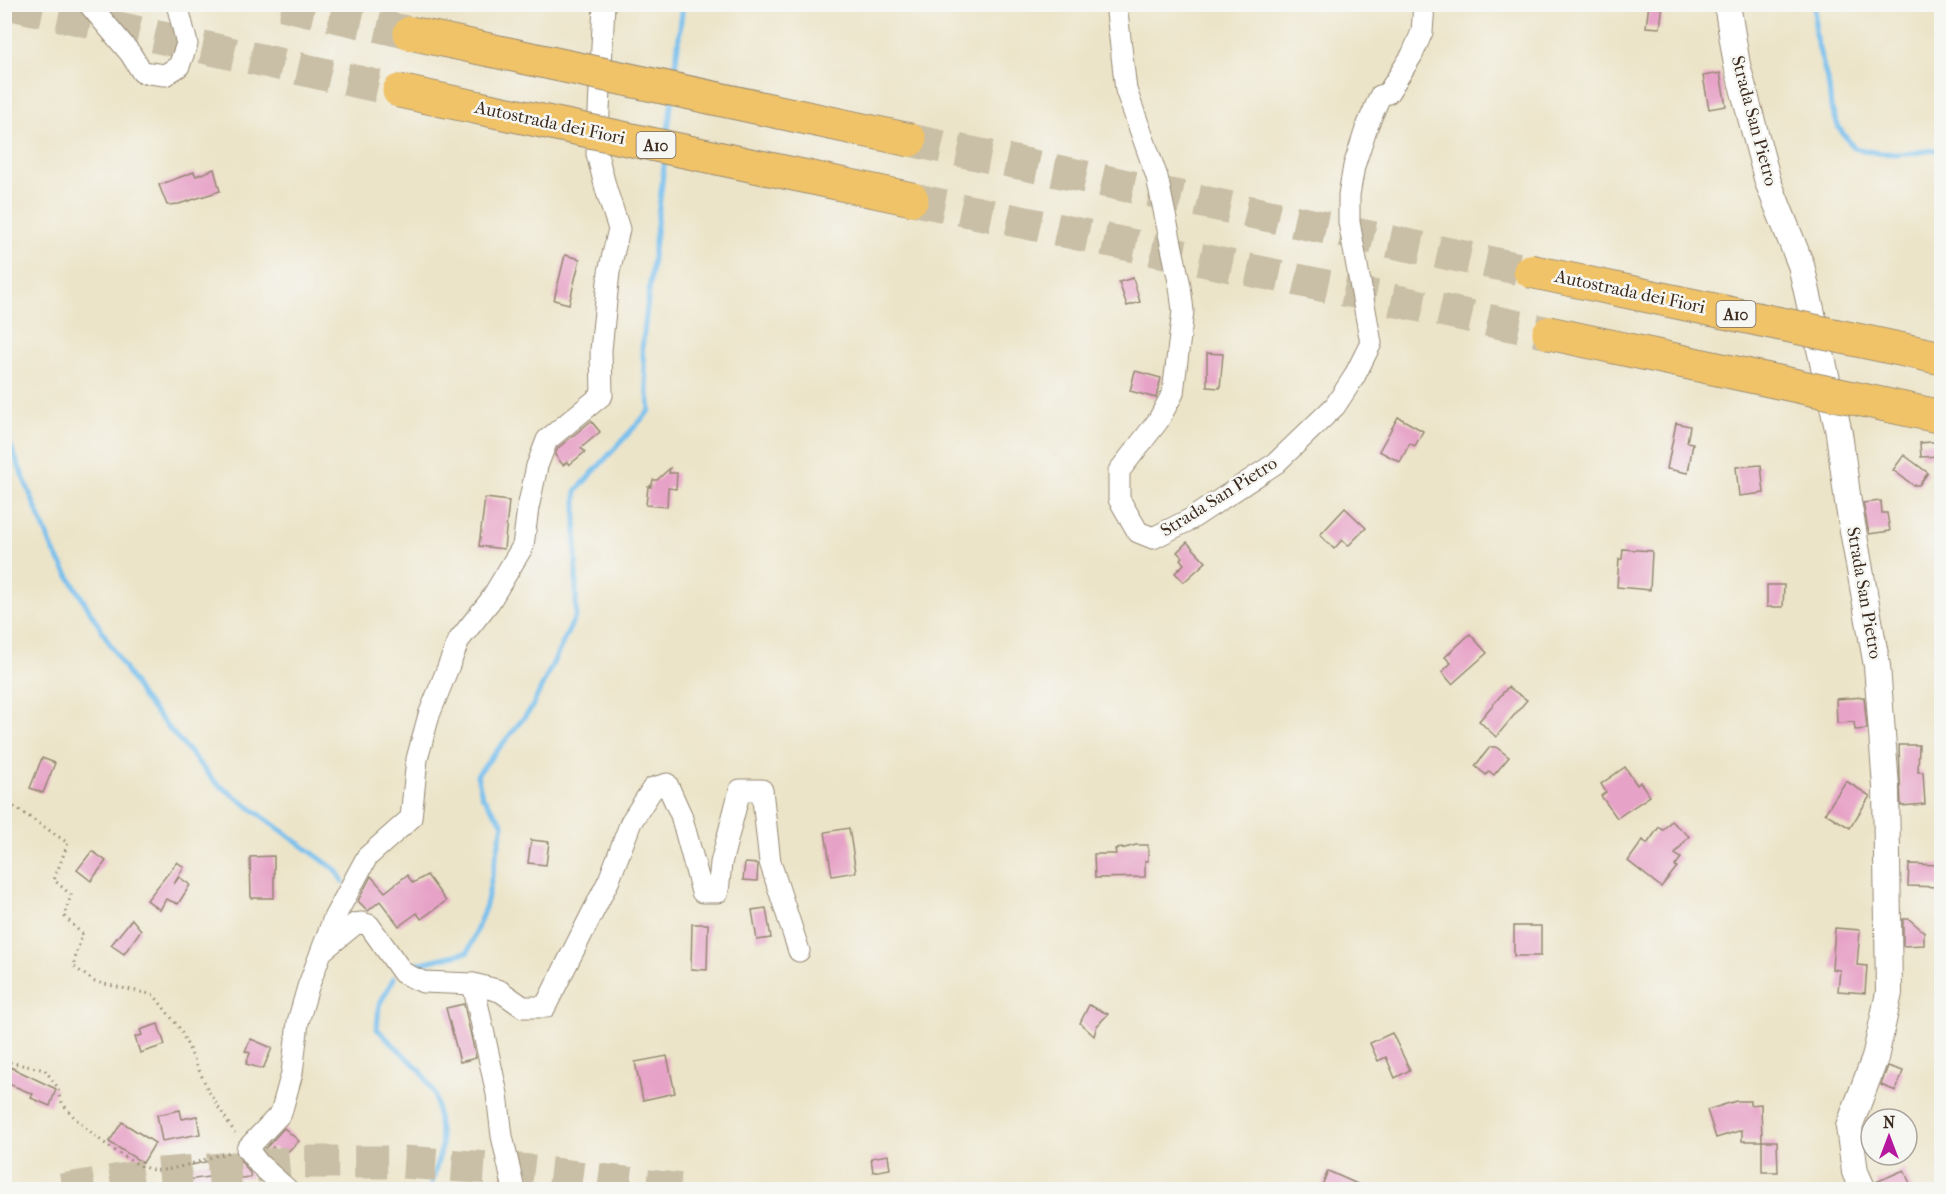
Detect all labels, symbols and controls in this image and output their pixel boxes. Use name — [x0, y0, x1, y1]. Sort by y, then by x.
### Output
street label: Strada San Pietro — [1727, 54, 1781, 188]
street label: Autostrada dei Fiori — [472, 97, 628, 149]
road number: A10 — [636, 132, 676, 158]
street label: Autostrada dei Fiori — [1552, 266, 1708, 318]
road number: A10 — [1716, 301, 1756, 327]
street label: Strada San Pietro — [1157, 453, 1281, 541]
street label: Strada San Pietro — [1842, 525, 1886, 661]
north arrow — [1859, 1107, 1919, 1167]
text: N — [1883, 1113, 1896, 1132]

